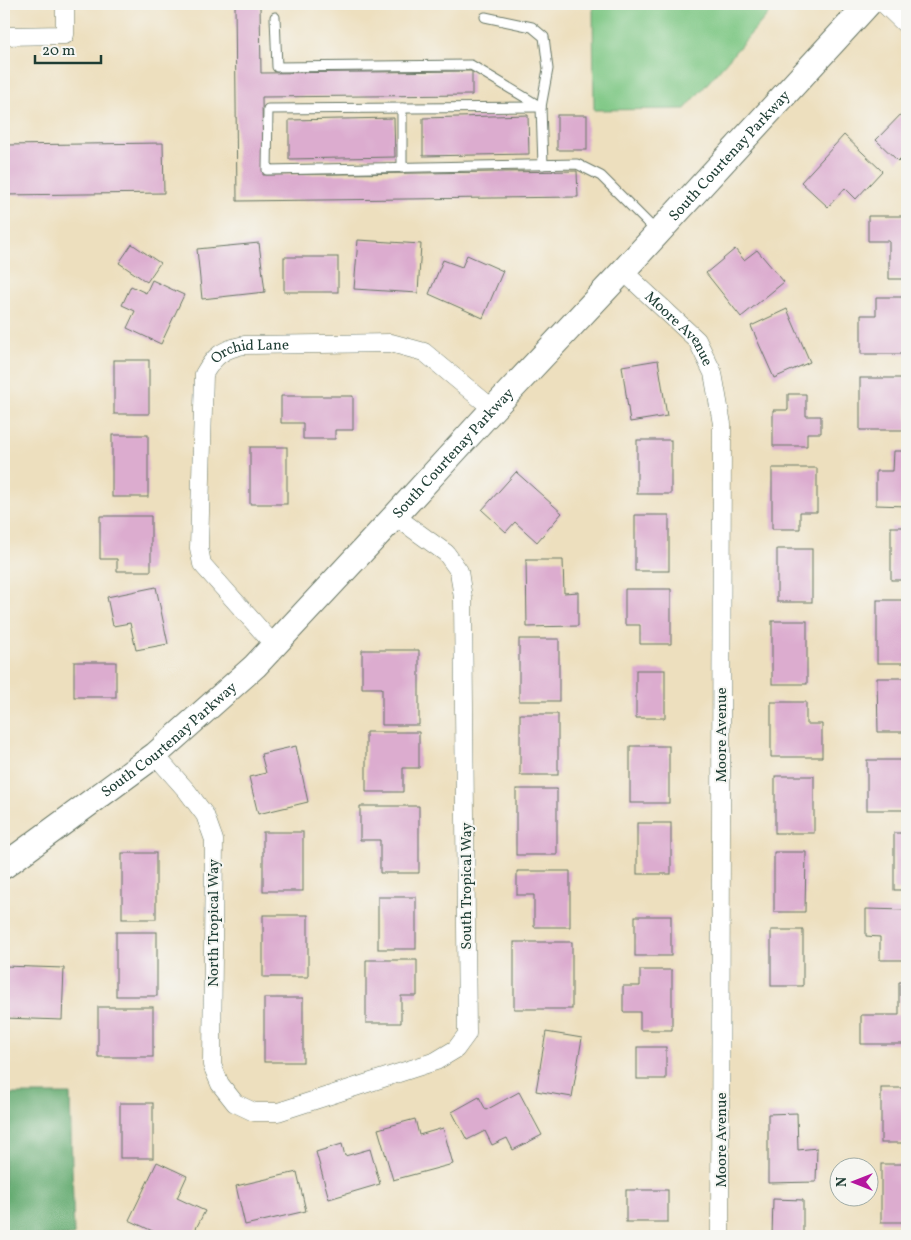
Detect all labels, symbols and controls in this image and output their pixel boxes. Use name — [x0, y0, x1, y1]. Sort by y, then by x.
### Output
scale bar — [35, 32, 101, 64]
text: 20 m — [42, 41, 75, 62]
street label: South Courtenay Parkway — [665, 86, 796, 227]
street label: Moore Avenue — [639, 287, 717, 370]
street label: Orchid Lane — [207, 335, 289, 369]
street label: South Courtenay Parkway — [388, 384, 519, 524]
street label: South Courtenay Parkway — [97, 678, 242, 803]
street label: Moore Avenue — [712, 687, 733, 783]
street label: South Tropical Way — [457, 822, 478, 950]
street label: North Tropical Way — [204, 859, 225, 987]
street label: Moore Avenue — [712, 1092, 733, 1188]
north arrow — [828, 1158, 878, 1208]
text: N — [833, 1177, 852, 1187]

